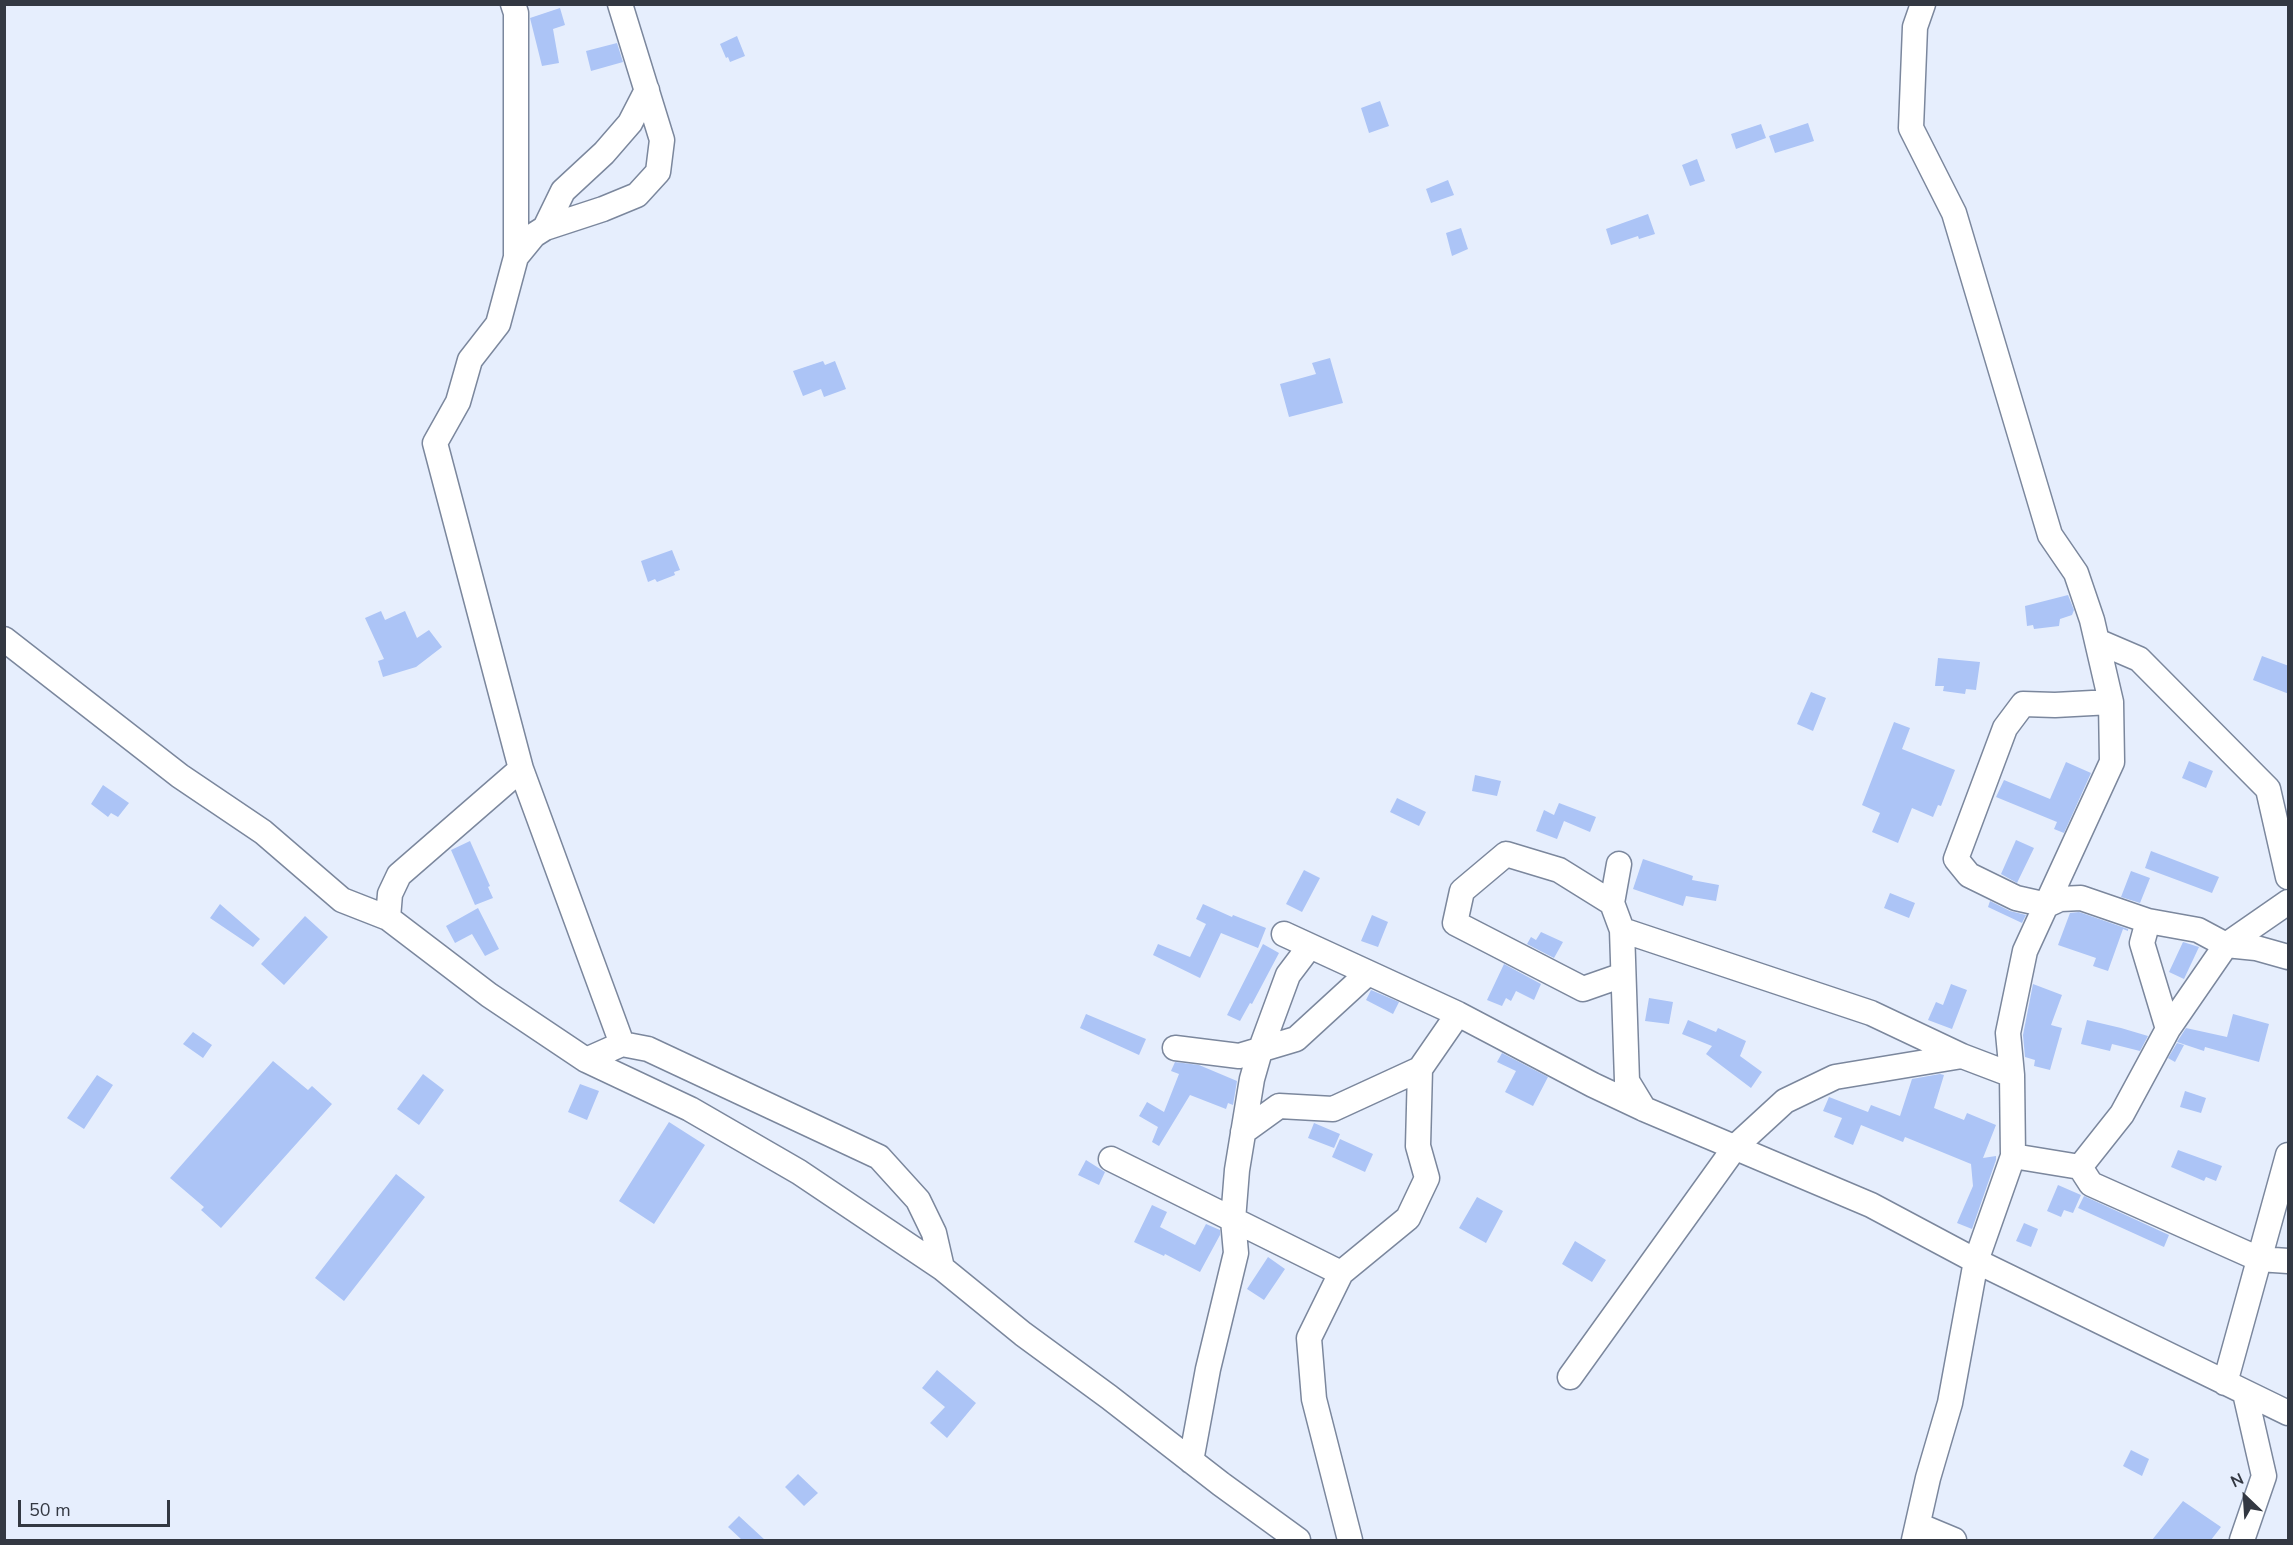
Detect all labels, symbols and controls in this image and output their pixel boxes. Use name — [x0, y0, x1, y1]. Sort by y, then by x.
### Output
north arrow — [2215, 1467, 2275, 1527]
text: N — [2227, 1468, 2247, 1493]
scale bar — [21, 1488, 172, 1526]
text: 50 m — [29, 1498, 71, 1522]

